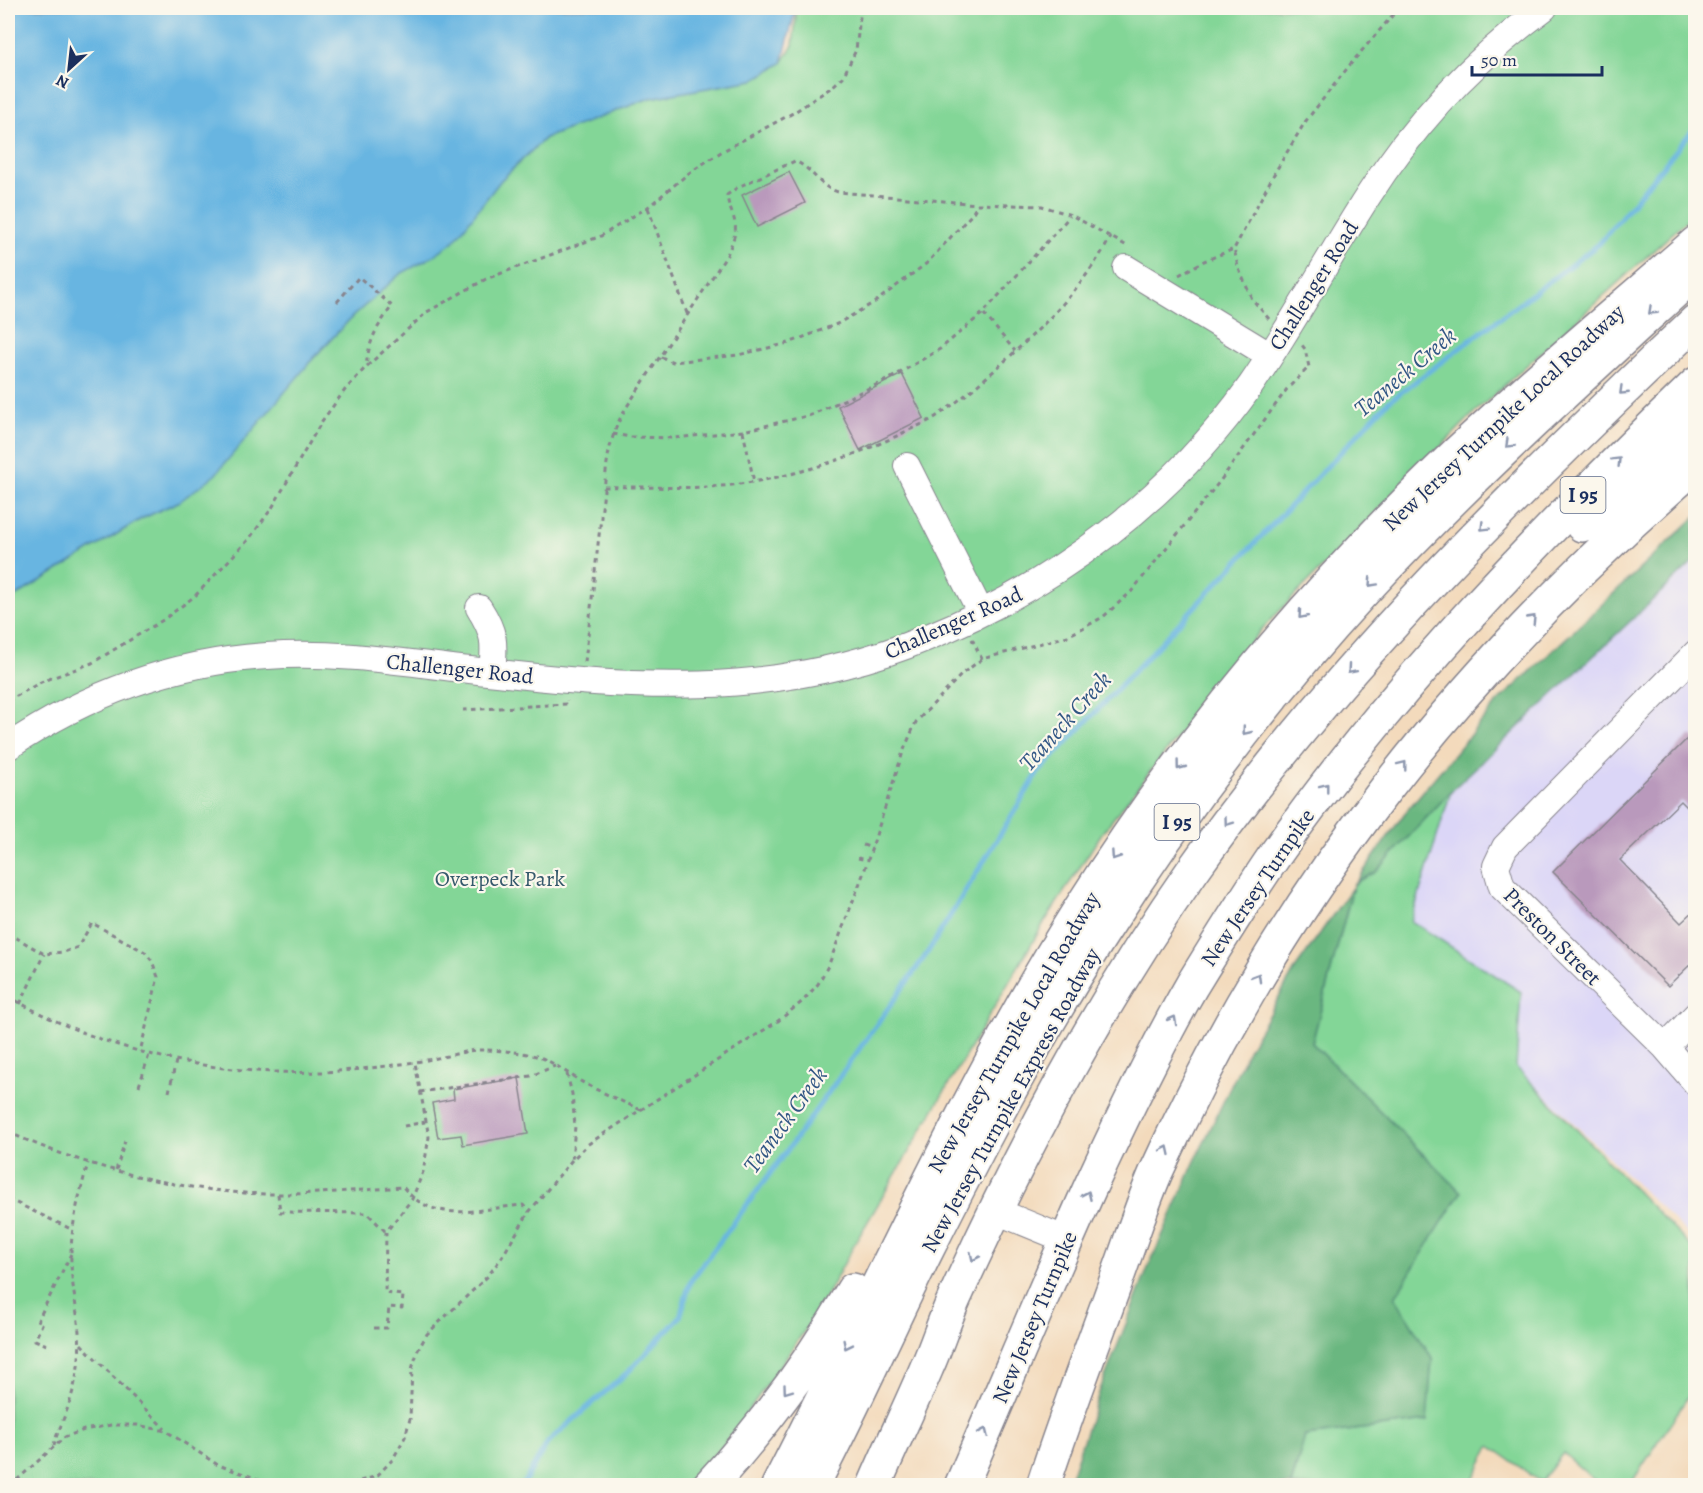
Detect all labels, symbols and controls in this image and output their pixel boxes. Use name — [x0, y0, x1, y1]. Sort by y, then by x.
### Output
north arrow — [39, 39, 99, 99]
scale bar — [1472, 39, 1602, 77]
text: 50 m — [1481, 48, 1517, 72]
text: N — [52, 69, 73, 94]
street label: Challenger Road — [1262, 215, 1366, 356]
street label: New Jersey Turnpike Local Roadway — [1376, 297, 1631, 538]
one-way arrow — [1649, 304, 1660, 315]
water label: Teaneck Creek — [1347, 320, 1463, 424]
one-way arrow — [1619, 383, 1630, 394]
one-way arrow — [1506, 437, 1516, 448]
one-way arrow — [1609, 458, 1620, 469]
road number: I 95 — [1560, 477, 1606, 513]
one-way arrow — [1480, 520, 1491, 531]
one-way arrow — [1369, 575, 1380, 586]
street label: Challenger Road — [880, 579, 1027, 667]
one-way arrow — [1298, 608, 1309, 618]
one-way arrow — [1524, 615, 1535, 626]
street label: Challenger Road — [385, 646, 535, 692]
one-way arrow — [1347, 663, 1358, 674]
water label: Teaneck Creek — [1012, 664, 1119, 778]
one-way arrow — [1242, 724, 1253, 735]
one-way arrow — [1176, 760, 1187, 771]
one-way arrow — [1396, 761, 1407, 772]
one-way arrow — [1318, 783, 1329, 794]
street label: New Jersey Turnpike — [1194, 803, 1322, 972]
road number: I 95 — [1154, 804, 1200, 840]
one-way arrow — [1225, 815, 1236, 826]
one-way arrow — [1111, 850, 1122, 861]
park label: Overpeck Park — [435, 864, 565, 894]
street label: Preston Street — [1497, 881, 1608, 992]
street label: New Jersey Turnpike Local Roadway — [921, 886, 1107, 1179]
street label: New Jersey Turnpike Express Roadway — [914, 942, 1108, 1258]
one-way arrow — [1249, 973, 1261, 984]
one-way arrow — [1166, 1016, 1177, 1026]
water label: Teaneck Creek — [736, 1060, 835, 1180]
one-way arrow — [1159, 1146, 1171, 1157]
one-way arrow — [1080, 1191, 1092, 1202]
street label: New Jersey Turnpike — [985, 1227, 1085, 1408]
one-way arrow — [969, 1250, 981, 1261]
one-way arrow — [843, 1338, 855, 1349]
one-way arrow — [783, 1383, 794, 1394]
one-way arrow — [977, 1427, 989, 1438]

